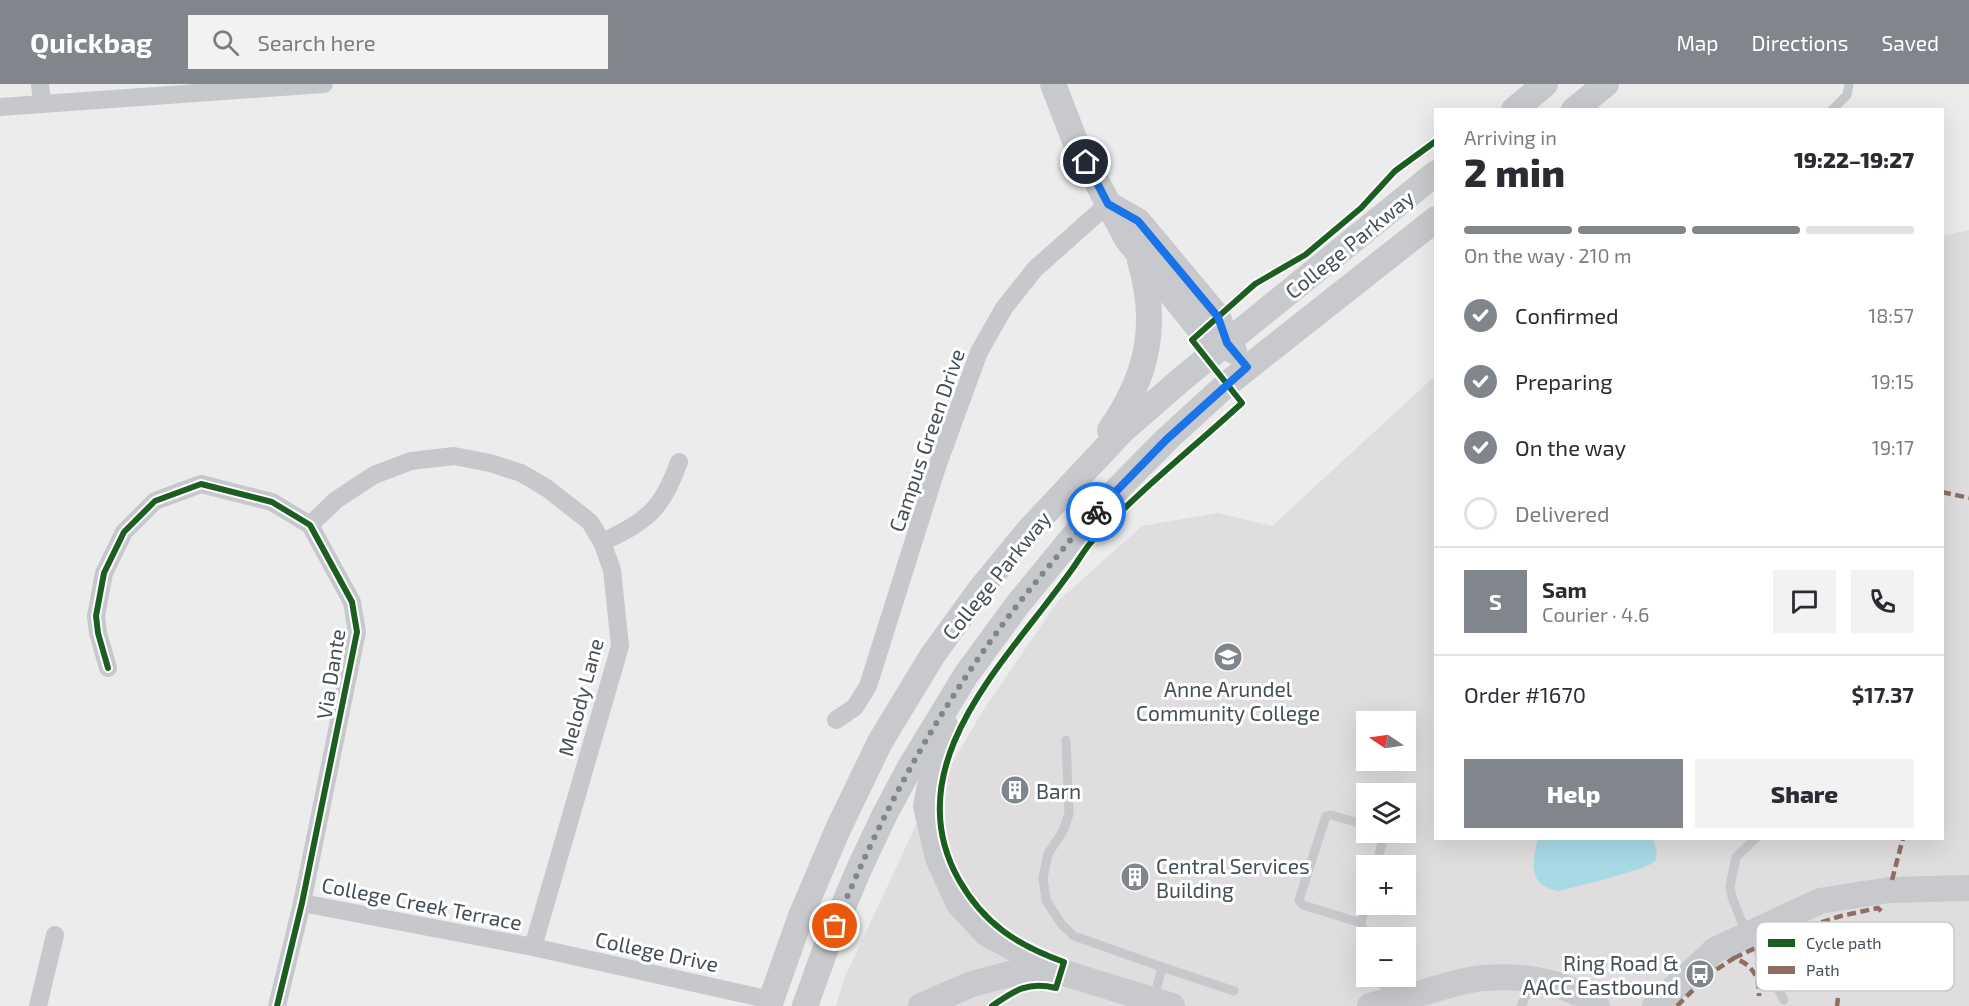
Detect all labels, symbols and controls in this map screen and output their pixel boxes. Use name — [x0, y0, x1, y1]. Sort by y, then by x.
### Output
search box — [188, 15, 608, 69]
text: Quickbag — [30, 25, 152, 59]
icon: search — [209, 26, 242, 59]
text: Search here — [257, 29, 376, 55]
text: Map — [1676, 30, 1719, 55]
text: Directions — [1752, 30, 1848, 55]
text: Saved — [1881, 30, 1939, 55]
text: Arriving in — [1464, 125, 1557, 149]
pin — [1060, 136, 1111, 187]
icon: home — [1069, 145, 1102, 178]
text: 19:22–19:27 — [1794, 146, 1914, 172]
text: 2 min — [1464, 148, 1565, 195]
street label: College Parkway — [1280, 185, 1418, 303]
text: On the way · 210 m — [1464, 243, 1632, 267]
icon: check — [1464, 299, 1497, 332]
text: Confirmed — [1515, 302, 1619, 328]
text: 18:57 — [1868, 303, 1914, 327]
street label: Campus Green Drive — [883, 345, 969, 535]
icon: check — [1464, 365, 1497, 398]
text: Preparing — [1515, 368, 1613, 394]
text: 19:15 — [1871, 369, 1914, 393]
icon: check — [1464, 431, 1497, 464]
text: On the way — [1515, 434, 1626, 460]
text: 19:17 — [1872, 435, 1914, 459]
courier — [1066, 482, 1126, 542]
icon: bike — [1080, 496, 1113, 529]
text: Delivered — [1515, 500, 1610, 526]
street label: College Parkway — [937, 506, 1055, 644]
button: chat — [1773, 570, 1836, 633]
button: phone — [1851, 570, 1914, 633]
text: Sam — [1542, 576, 1587, 602]
text: S — [1489, 588, 1502, 614]
text: Courier · 4.6 — [1542, 602, 1649, 626]
street label: Via Dante — [311, 627, 349, 721]
street label: Melody Lane — [552, 635, 608, 759]
school or university icon: Anne Arundel Community College — [1212, 641, 1244, 673]
place label: Anne Arundel Community College — [1136, 676, 1320, 725]
text: Order #1670 — [1464, 681, 1586, 707]
text: $17.37 — [1852, 681, 1914, 707]
north arrow — [1356, 711, 1416, 771]
map controls — [1356, 711, 1416, 987]
button: Help — [1464, 759, 1683, 828]
button: Share — [1695, 759, 1914, 828]
building icon: Barn — [999, 774, 1031, 806]
place label: Barn — [1036, 778, 1081, 803]
button: layers — [1356, 783, 1416, 843]
place label: Central Services Building — [1156, 853, 1310, 902]
button: + — [1356, 855, 1416, 915]
building icon: Central Services Building — [1119, 861, 1151, 893]
street label: College Creek Terrace — [320, 871, 524, 935]
pin — [809, 900, 860, 951]
icon: bag — [818, 909, 851, 942]
legend — [1756, 922, 1954, 991]
street label: College Drive — [593, 926, 721, 976]
button: − — [1356, 927, 1416, 987]
text: Cycle path — [1806, 933, 1882, 952]
place label: Ring Road & AACC Eastbound — [1523, 950, 1679, 999]
bus stop icon: Ring Road & AACC Eastbound — [1684, 958, 1716, 990]
text: Path — [1806, 960, 1840, 979]

